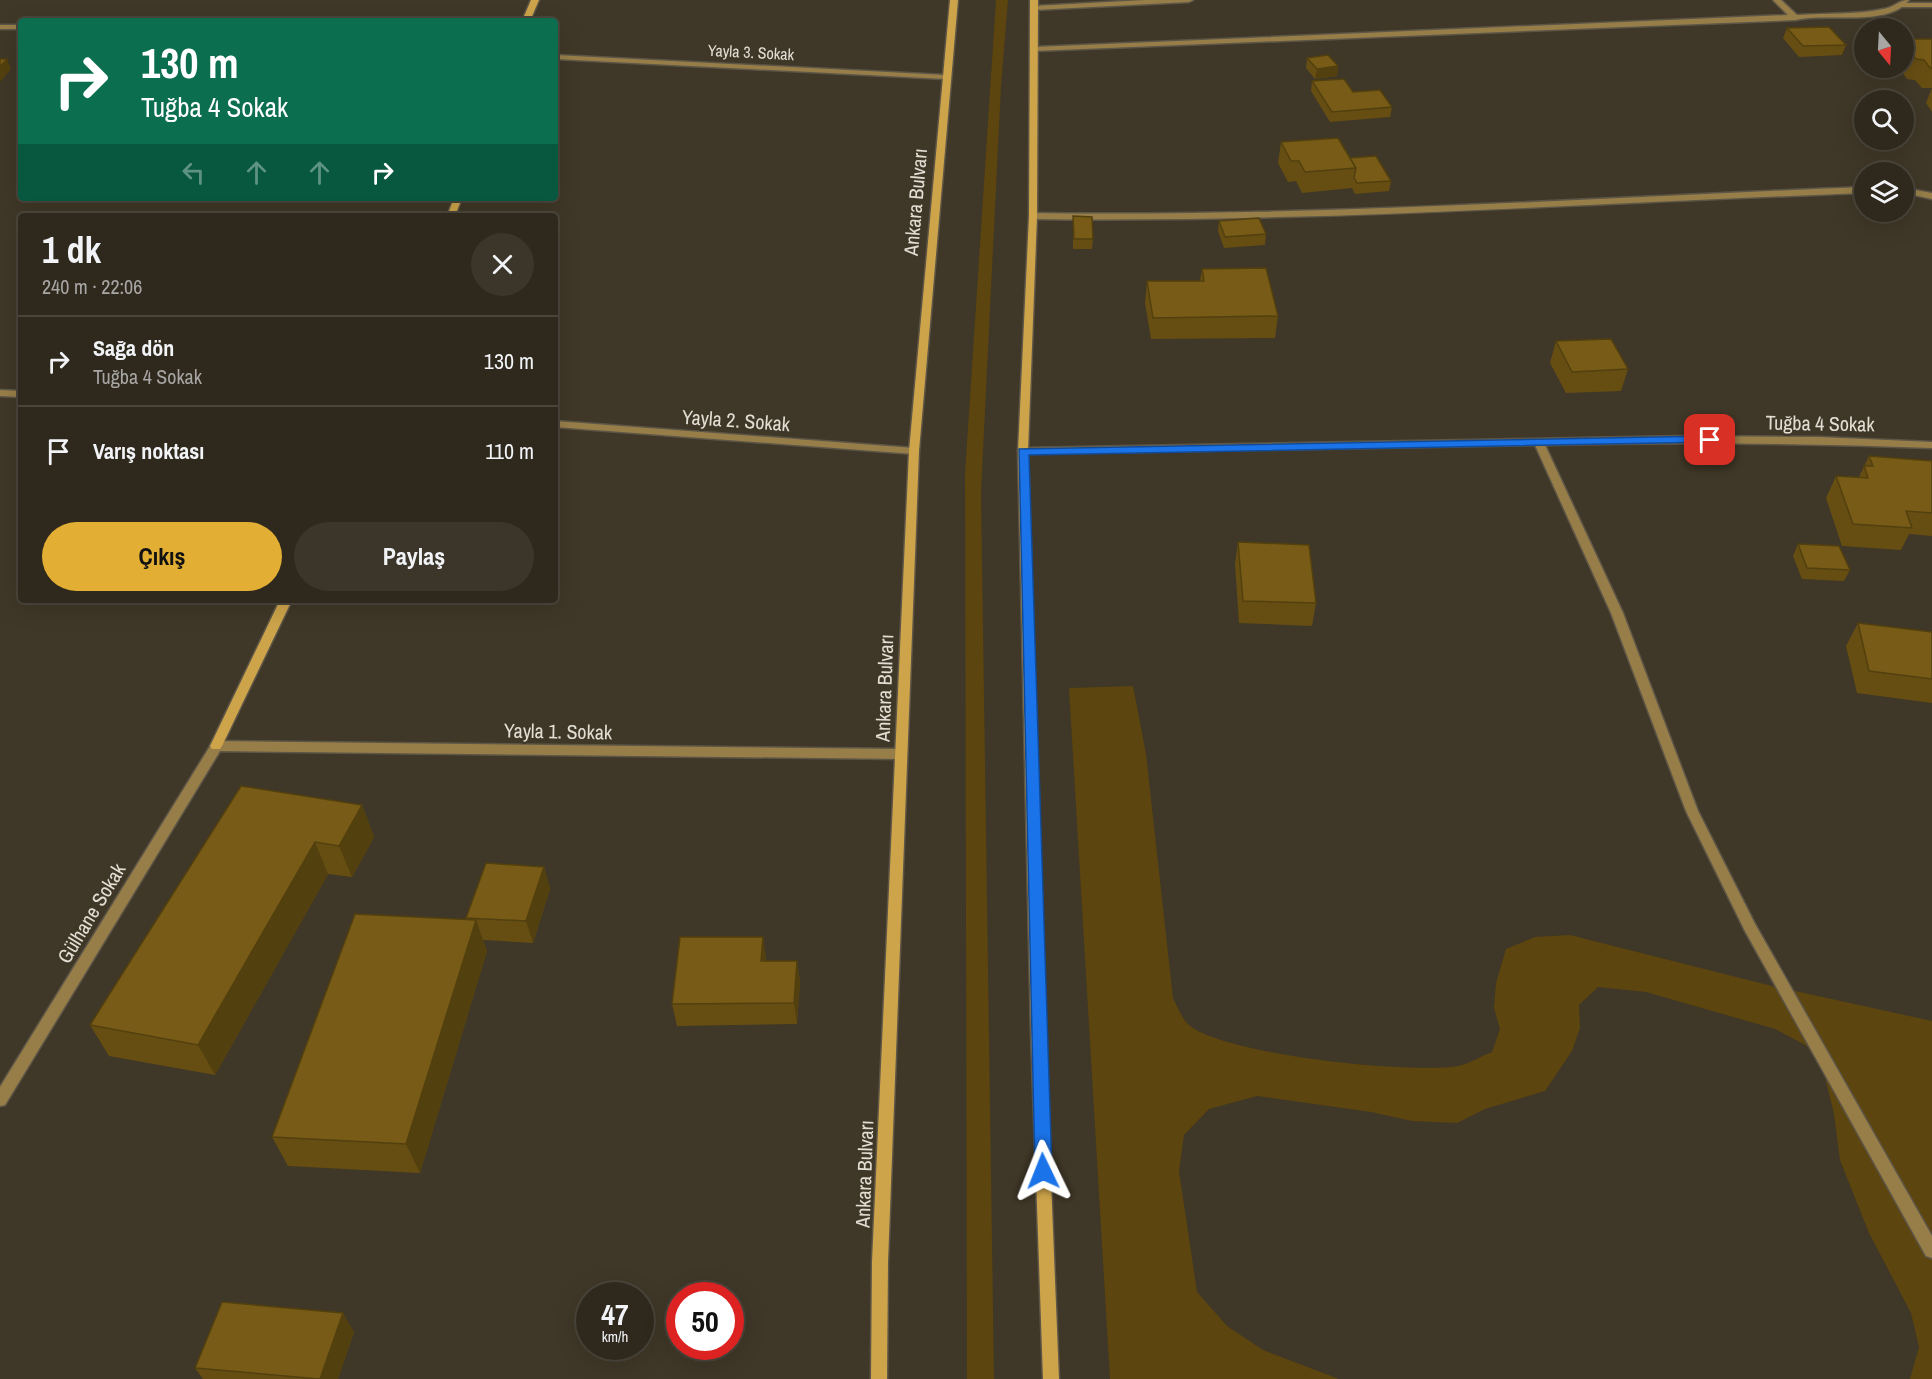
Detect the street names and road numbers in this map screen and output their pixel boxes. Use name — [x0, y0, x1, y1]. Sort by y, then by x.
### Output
street label: Yayla 3. Sokak — [707, 39, 795, 65]
street label: Ankara Bulvarı — [897, 147, 933, 258]
street label: Yayla 2. Sokak — [681, 403, 792, 437]
street label: Tuğba 4 Sokak — [1765, 409, 1875, 437]
street label: Ankara Bulvarı — [869, 634, 899, 743]
street label: Yayla 1. Sokak — [504, 717, 613, 745]
street label: Gülhane Sokak — [51, 857, 132, 968]
street label: Ankara Bulvarı — [849, 1120, 879, 1229]

